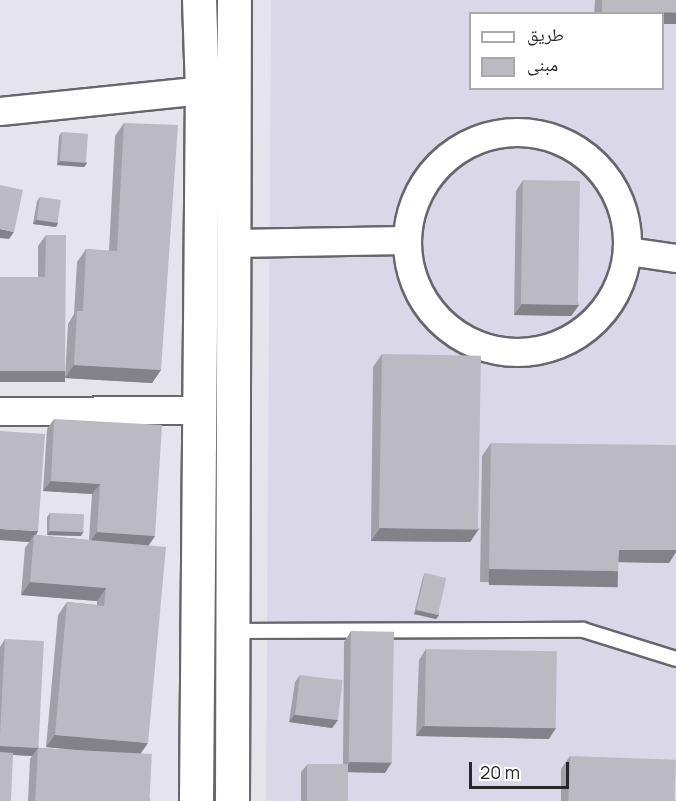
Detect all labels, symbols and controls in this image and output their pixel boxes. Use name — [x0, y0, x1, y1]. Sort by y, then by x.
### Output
legend — [469, 12, 664, 90]
text: طريق — [527, 22, 564, 46]
text: مبنى — [527, 52, 558, 76]
scale bar — [472, 750, 572, 788]
text: 20 m — [480, 760, 520, 784]

